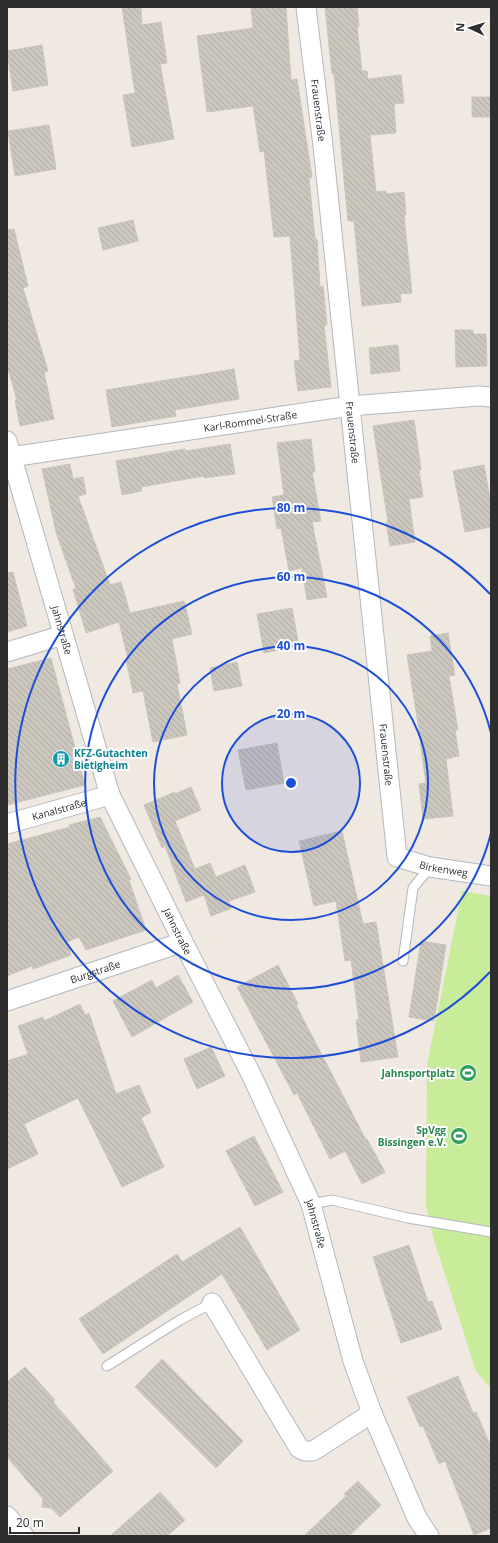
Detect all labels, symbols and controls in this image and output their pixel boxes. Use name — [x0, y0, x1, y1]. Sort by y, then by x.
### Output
north arrow — [450, 8, 490, 48]
text: N — [452, 22, 467, 32]
street label: Frauenstraße — [308, 78, 329, 143]
street label: Frauenstraße — [343, 401, 363, 465]
street label: Karl-Rommel-Straße — [203, 407, 298, 435]
text: 80 m — [277, 499, 305, 516]
text: 60 m — [277, 568, 305, 585]
street label: Jahnstraße — [48, 603, 76, 657]
text: 40 m — [277, 637, 305, 654]
text: 20 m — [277, 705, 305, 722]
street label: Frauenstraße — [376, 723, 397, 787]
place label: KFZ-Gutachten Bietigheim — [74, 746, 148, 772]
building icon: KFZ-Gutachten Bietigheim — [51, 749, 71, 769]
centre of rings — [284, 776, 298, 790]
street label: Kanalstraße — [30, 795, 88, 824]
street label: Birkenweg — [418, 857, 469, 880]
street label: Jahnstraße — [160, 905, 196, 957]
street label: Burgstraße — [68, 956, 122, 986]
sports icon: Jahnsportplatz — [458, 1063, 478, 1083]
place label: Jahnsportplatz — [380, 1066, 455, 1080]
place label: SpVgg Bissingen e.V. — [378, 1123, 446, 1149]
sports icon: SpVgg Bissingen e.V. — [449, 1126, 469, 1146]
street label: Jahnstraße — [302, 1196, 330, 1250]
scale bar — [10, 1509, 79, 1535]
text: 20 m — [16, 1514, 44, 1531]

